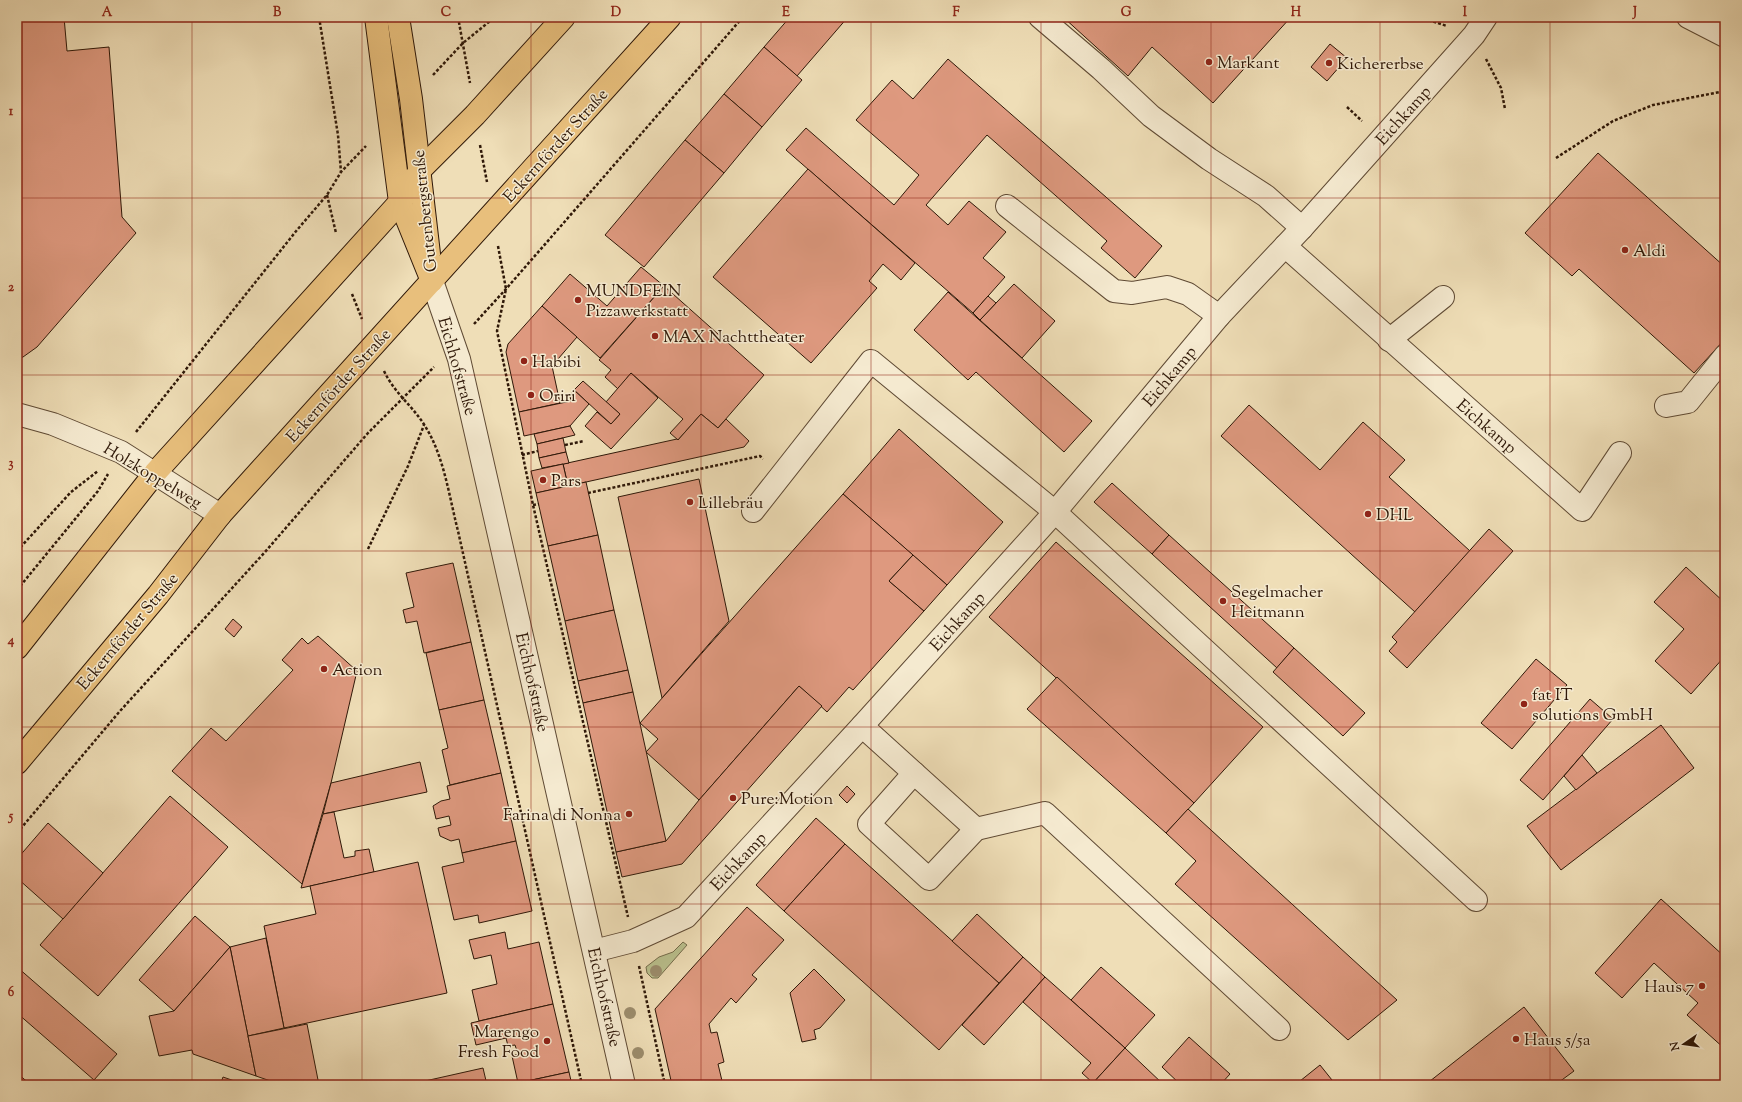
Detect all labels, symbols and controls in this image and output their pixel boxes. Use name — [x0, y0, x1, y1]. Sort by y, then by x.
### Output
text: A — [102, 4, 113, 22]
text: B — [273, 4, 282, 22]
text: C — [441, 4, 451, 22]
text: D — [611, 4, 621, 22]
text: E — [782, 4, 790, 22]
text: F — [952, 4, 960, 22]
text: G — [1121, 4, 1132, 22]
text: H — [1291, 4, 1302, 22]
text: I — [1463, 4, 1468, 22]
text: J — [1632, 4, 1637, 22]
place label: Markant — [1217, 52, 1279, 76]
place label: Kichererbse — [1337, 53, 1424, 77]
marker: Markant — [1204, 57, 1214, 67]
marker: Kichererbse — [1324, 58, 1334, 68]
street label: Eichkamp — [1371, 81, 1438, 151]
street label: Eckernförder Straße — [498, 84, 615, 209]
text: 1 — [9, 103, 14, 121]
street label: Gutenbergstraße — [408, 148, 444, 273]
place label: Aldi — [1633, 240, 1666, 264]
marker: Aldi — [1620, 245, 1630, 255]
text: 2 — [8, 279, 15, 297]
place label: MUNDFEIN Pizzawerkstatt — [586, 280, 688, 324]
marker: MUNDFEIN Pizzawerkstatt — [573, 295, 583, 305]
street label: Eichhofstraße — [431, 315, 482, 419]
street label: Eckernförder Straße — [281, 324, 398, 449]
place label: MAX Nachttheater — [663, 326, 805, 350]
marker: MAX Nachttheater — [650, 331, 660, 341]
street label: Eichkamp — [1138, 342, 1203, 413]
place label: Habibi — [532, 351, 581, 375]
marker: Habibi — [519, 356, 529, 366]
place label: Oriri — [539, 385, 576, 409]
marker: Oriri — [526, 390, 536, 400]
street label: Eichkamp — [1450, 395, 1521, 461]
street label: Holzkoppelweg — [98, 438, 206, 516]
text: 3 — [8, 455, 14, 473]
place label: Pars — [551, 470, 581, 494]
marker: Pars — [538, 475, 548, 485]
place label: Lillebräu — [698, 492, 763, 516]
marker: Lillebräu — [685, 497, 695, 507]
place label: DHL — [1376, 504, 1413, 528]
marker: DHL — [1363, 509, 1373, 519]
street label: Eckernförder Straße — [72, 568, 185, 696]
place label: Segelmacher Heitmann — [1231, 581, 1324, 625]
street label: Eichkamp — [925, 587, 992, 657]
marker: Segelmacher Heitmann — [1218, 596, 1228, 606]
street label: Eichhofstraße — [508, 630, 554, 735]
text: 4 — [7, 632, 15, 650]
place label: Action — [332, 659, 382, 683]
marker: Action — [319, 664, 329, 674]
place label: fat IT solutions GmbH — [1532, 684, 1654, 728]
marker: fat IT solutions GmbH — [1519, 699, 1529, 709]
place label: Pure:Motion — [741, 788, 833, 812]
marker: Pure:Motion — [728, 793, 738, 803]
place label: Farina di Nonna — [503, 804, 621, 828]
text: 5 — [8, 808, 14, 826]
marker: Farina di Nonna — [624, 809, 634, 819]
street label: Eichkamp — [706, 827, 773, 897]
street label: Eichhofstraße — [580, 945, 626, 1050]
place label: Haus 7 — [1644, 976, 1694, 1000]
marker: Haus 7 — [1697, 981, 1707, 991]
text: 6 — [8, 984, 15, 1002]
place label: Marengo Fresh Food — [458, 1021, 539, 1065]
north arrow — [1664, 1024, 1704, 1064]
place label: Haus 5/5a — [1524, 1029, 1591, 1053]
marker: Haus 5/5a — [1511, 1034, 1521, 1044]
marker: Marengo Fresh Food — [542, 1036, 552, 1046]
text: N — [1666, 1040, 1684, 1053]

